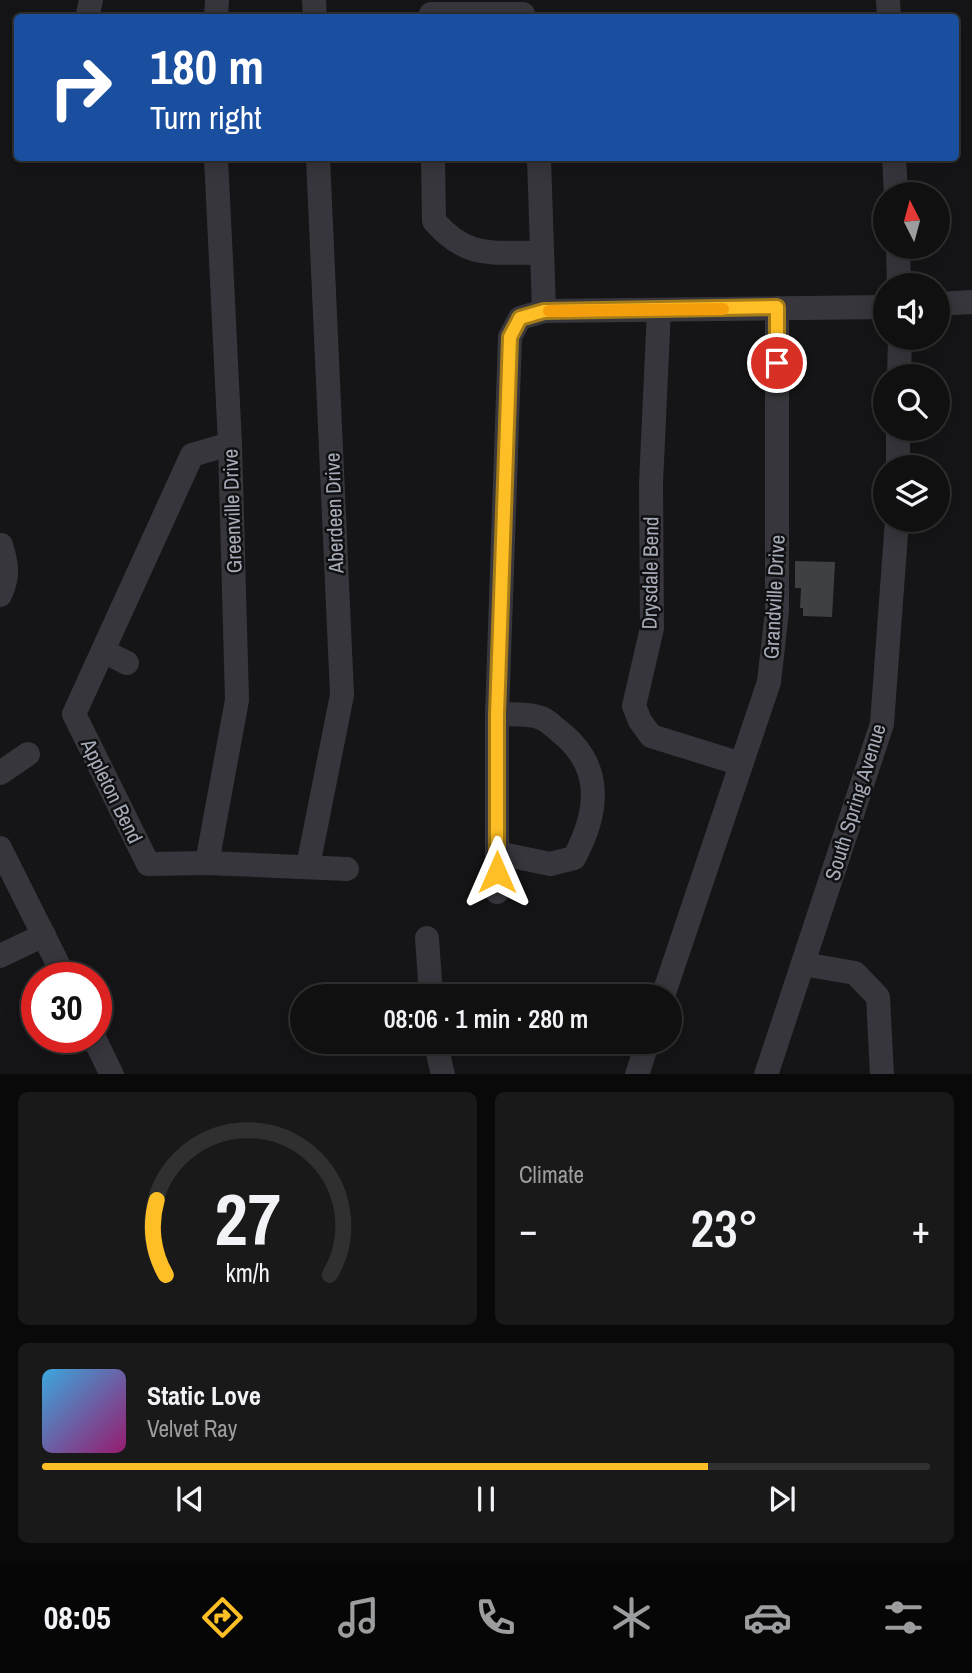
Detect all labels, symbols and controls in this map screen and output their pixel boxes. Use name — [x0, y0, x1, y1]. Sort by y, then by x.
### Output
text: 180 m — [150, 33, 264, 99]
icon: right — [35, 42, 126, 133]
text: Turn right — [150, 96, 262, 139]
north arrow — [873, 182, 950, 259]
map controls — [873, 182, 950, 532]
button: sound — [873, 273, 950, 350]
pin — [747, 333, 807, 393]
icon: arrive — [758, 344, 796, 382]
button: search — [873, 364, 950, 441]
street label: Greenville Drive — [215, 448, 249, 574]
street label: Aberdeen Drive — [317, 452, 351, 575]
button: layers — [873, 455, 950, 532]
street label: Drysdale Bend — [635, 516, 665, 630]
street label: Grandville Drive — [756, 534, 792, 660]
street label: South Spring Avenue — [817, 720, 893, 884]
street label: Appleton Bend — [74, 733, 150, 848]
position arrow — [460, 835, 534, 909]
speed limit sign: 30 — [21, 962, 112, 1053]
text: 08:06 · 1 min · 280 m — [384, 1001, 588, 1036]
text: Climate — [519, 1159, 584, 1190]
text: 27 — [214, 1170, 281, 1268]
text: 23° — [690, 1193, 759, 1263]
text: − — [519, 1204, 537, 1255]
text: + — [912, 1204, 930, 1255]
text: km/h — [225, 1255, 270, 1289]
text: Static Love — [147, 1378, 261, 1413]
text: Velvet Ray — [147, 1413, 237, 1444]
icon: previous — [171, 1480, 209, 1518]
icon: pause — [467, 1480, 505, 1518]
icon: next — [763, 1480, 801, 1518]
icon: directions — [198, 1593, 247, 1642]
icon: music — [334, 1593, 383, 1642]
icon: phone — [471, 1593, 520, 1642]
icon: climate — [607, 1593, 656, 1642]
icon: car — [743, 1593, 792, 1642]
icon: filters — [879, 1593, 928, 1642]
text: 08:05 — [44, 1596, 111, 1639]

